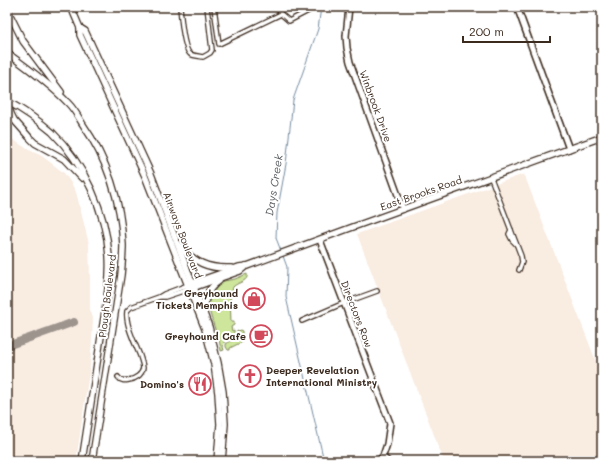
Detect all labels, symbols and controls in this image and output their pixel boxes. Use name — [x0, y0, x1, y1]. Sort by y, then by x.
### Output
scale bar — [463, 18, 550, 44]
text: 200 m — [469, 23, 504, 39]
street label: Winbrook Drive — [356, 68, 396, 144]
water label: Days Creek — [261, 153, 286, 217]
street label: East Brooks Road — [378, 172, 464, 214]
street label: Airways Boulevard — [160, 190, 206, 280]
street label: Plough Boulevard — [95, 254, 119, 338]
street label: Directors Row — [338, 279, 376, 350]
place label: Greyhound Tickets Memphis — [156, 286, 239, 312]
shop icon: Greyhound Tickets Memphis — [241, 286, 267, 312]
cafe icon: Greyhound Cafe — [248, 323, 274, 349]
place label: Greyhound Cafe — [165, 329, 246, 343]
church icon: Deeper Revelation International Ministry — [237, 363, 263, 389]
place label: Deeper Revelation International Ministry — [266, 363, 378, 389]
restaurant icon: Domino's — [187, 371, 213, 397]
place label: Domino's — [140, 377, 184, 391]

